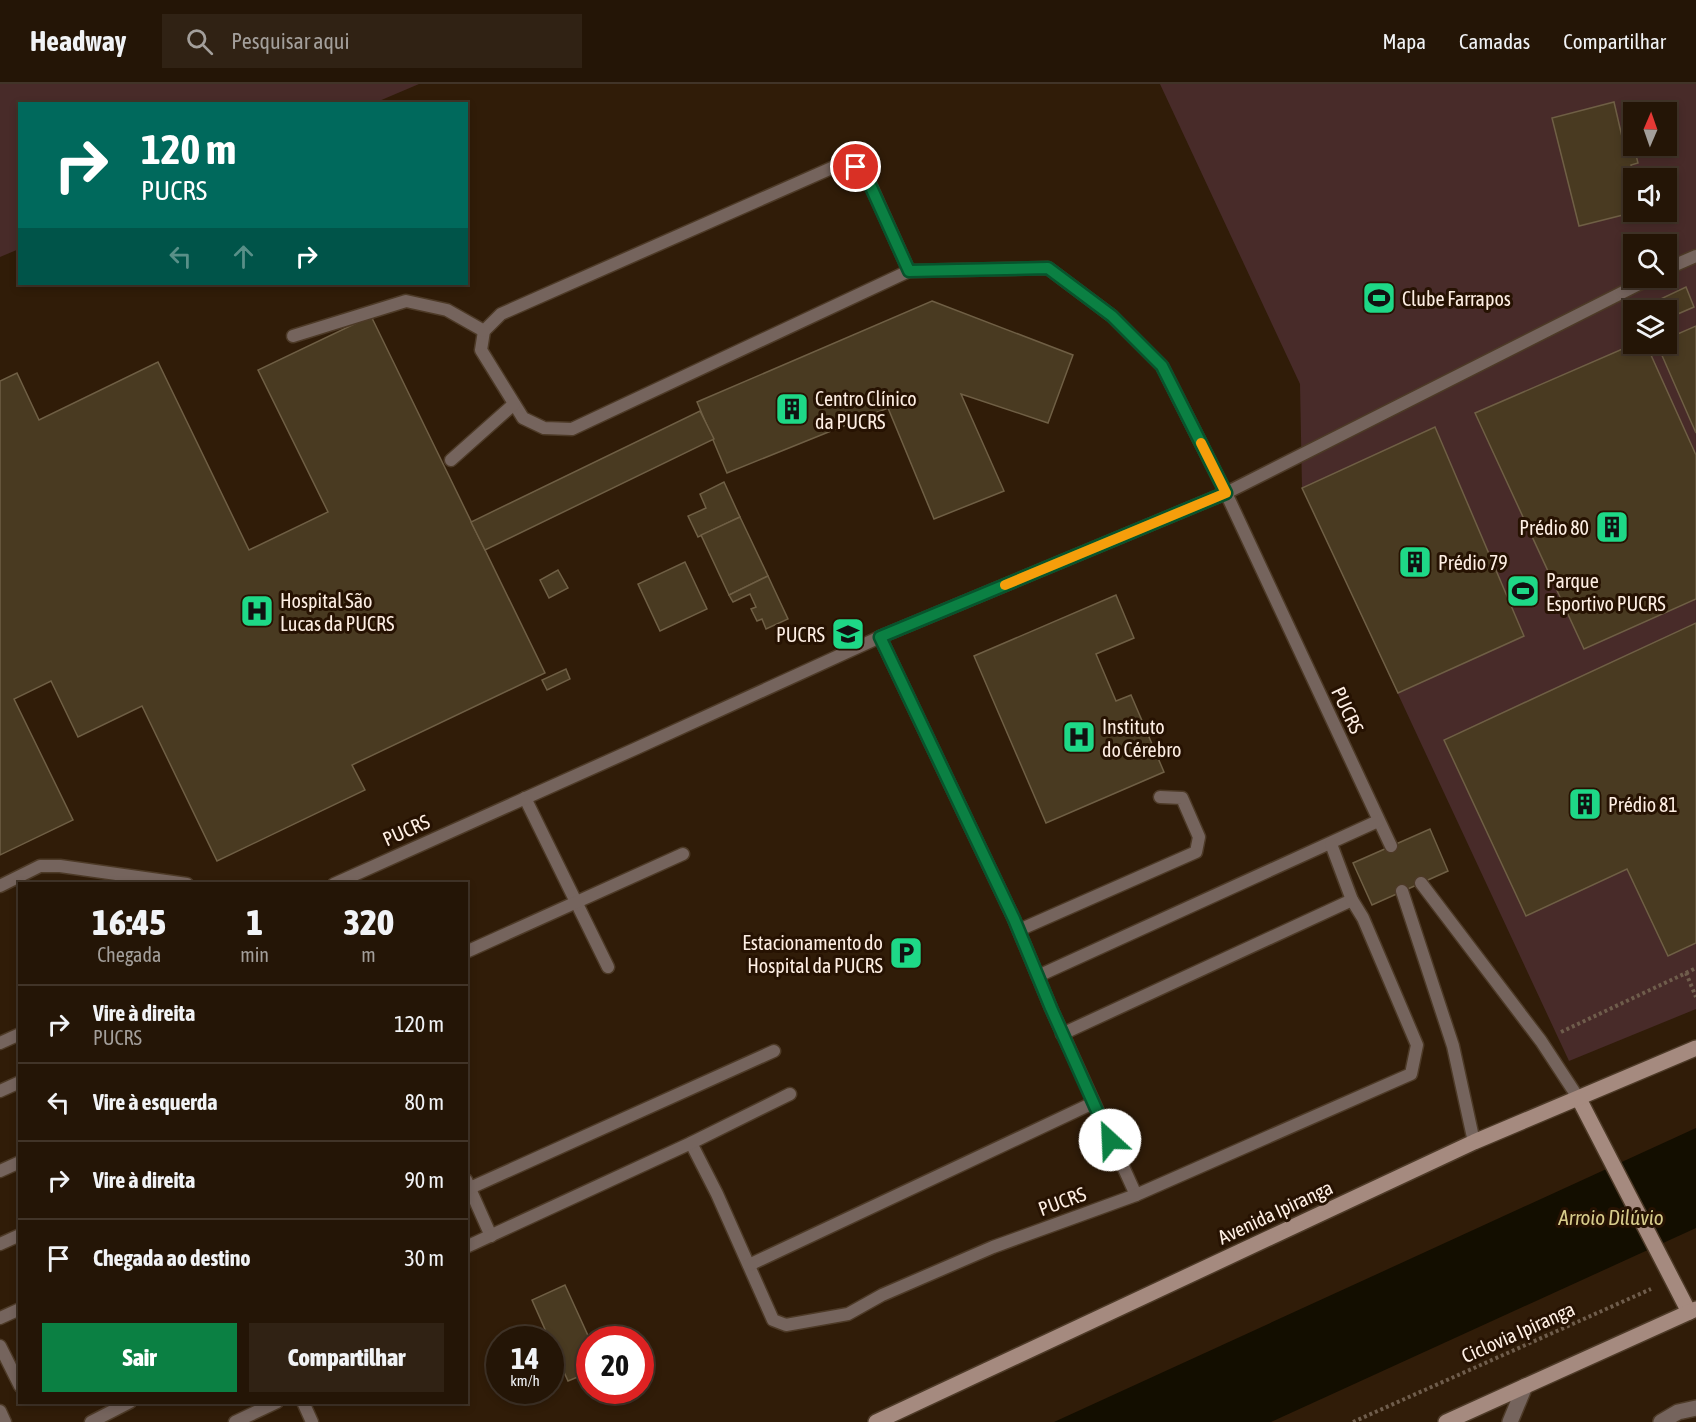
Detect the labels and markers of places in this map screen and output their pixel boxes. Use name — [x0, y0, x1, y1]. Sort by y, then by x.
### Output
pin — [830, 141, 881, 192]
sports icon: Clube Farrapos — [1361, 280, 1397, 316]
place label: Clube Farrapos — [1402, 287, 1511, 310]
place label: Centro Clínico da PUCRS — [815, 387, 917, 433]
building icon: Centro Clínico da PUCRS — [774, 391, 810, 427]
building icon: Prédio 80 — [1594, 509, 1630, 545]
place label: Prédio 80 — [1519, 516, 1589, 539]
building icon: Prédio 79 — [1397, 544, 1433, 580]
place label: Prédio 79 — [1438, 551, 1508, 574]
place label: Parque Esportivo PUCRS — [1546, 569, 1666, 615]
sports icon: Parque Esportivo PUCRS — [1505, 573, 1541, 609]
place label: Hospital São Lucas da PUCRS — [280, 589, 394, 635]
hospital icon: Hospital São Lucas da PUCRS — [239, 593, 275, 629]
school or university icon: PUCRS — [830, 616, 866, 652]
place label: PUCRS — [776, 623, 825, 646]
place label: Instituto do Cérebro — [1102, 715, 1181, 761]
hospital icon: Instituto do Cérebro — [1061, 719, 1097, 755]
building icon: Prédio 81 — [1567, 786, 1603, 822]
place label: Prédio 81 — [1608, 793, 1678, 816]
place label: Estacionamento do Hospital da PUCRS — [742, 931, 883, 977]
parking icon: Estacionamento do Hospital da PUCRS — [888, 935, 924, 971]

